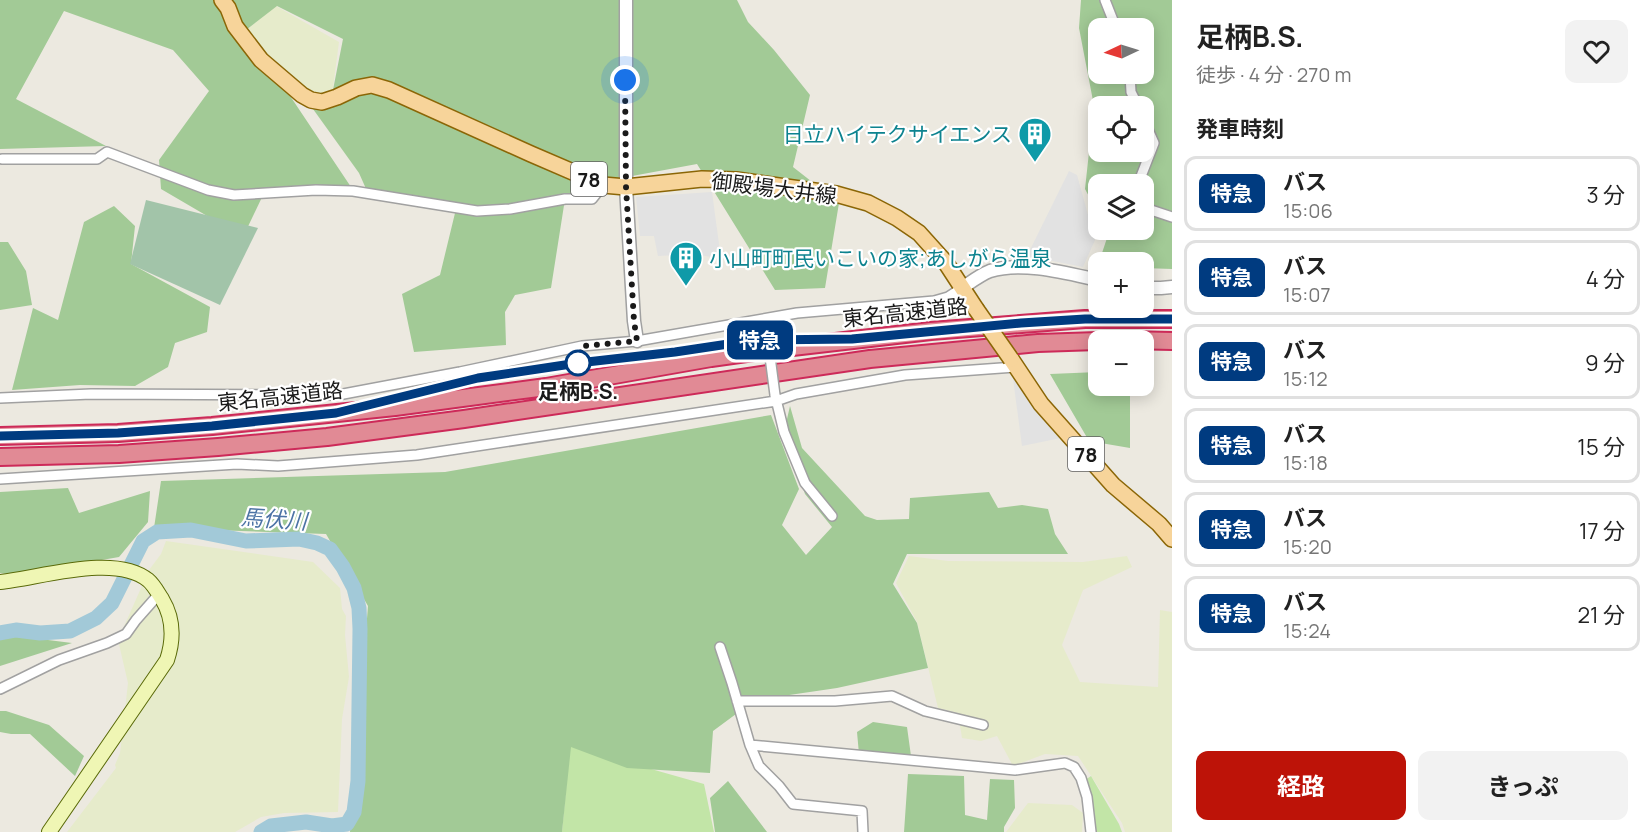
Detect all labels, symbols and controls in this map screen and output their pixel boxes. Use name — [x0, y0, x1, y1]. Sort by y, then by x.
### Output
text: 足柄B.S. — [1196, 17, 1304, 55]
north arrow — [1088, 18, 1154, 84]
map controls — [1088, 18, 1154, 396]
button: heart — [1565, 20, 1628, 83]
text: 徒歩 · 4 分 · 270 m — [1196, 61, 1351, 88]
your location — [610, 65, 640, 95]
button: locate — [1088, 96, 1154, 162]
text: 発車時刻 — [1196, 114, 1284, 144]
building icon: 日立ハイテクサイエンス — [1017, 116, 1053, 163]
place label: 日立ハイテクサイエンス — [782, 120, 1012, 148]
road number: 78 — [571, 162, 607, 196]
street label: 御殿場大井線 — [710, 166, 838, 210]
text: バス — [1283, 167, 1327, 197]
button: layers — [1088, 174, 1154, 240]
text: 特急 — [1211, 179, 1253, 207]
text: 3 分 — [1586, 180, 1625, 210]
text: 15:06 — [1283, 197, 1333, 224]
building icon: 小山町町民いこいの家;あしがら温泉 — [668, 240, 704, 287]
place label: 小山町町民いこいの家;あしがら温泉 — [709, 244, 1051, 272]
text: バス — [1283, 251, 1327, 281]
button: + — [1088, 252, 1154, 318]
text: 特急 — [1211, 263, 1253, 291]
text: 4 分 — [1586, 264, 1625, 294]
text: 15:07 — [1283, 281, 1331, 308]
street label: 東名高速道路 — [841, 291, 969, 333]
line badge: 特急 — [733, 320, 787, 360]
text: 特急 — [739, 326, 781, 354]
button: − — [1088, 330, 1154, 396]
text: バス — [1283, 335, 1327, 365]
text: 特急 — [1211, 347, 1253, 375]
text: 9 分 — [1585, 348, 1625, 378]
marker: 足柄B.S. — [565, 350, 591, 376]
text: 15:12 — [1283, 365, 1328, 392]
street label: 東名高速道路 — [216, 375, 344, 417]
place label: 足柄B.S. — [538, 377, 618, 405]
text: バス — [1283, 419, 1327, 449]
text: 特急 — [1211, 431, 1253, 459]
text: 15 分 — [1577, 432, 1625, 462]
road number: 78 — [1068, 437, 1104, 471]
text: 15:18 — [1283, 449, 1328, 476]
water label: 馬伏川 — [240, 502, 310, 536]
text: バス — [1283, 503, 1327, 533]
text: 特急 — [1211, 515, 1253, 543]
text: 17 分 — [1579, 516, 1625, 546]
text: 15:20 — [1283, 533, 1332, 560]
text: バス — [1283, 587, 1327, 617]
text: 特急 — [1211, 599, 1253, 627]
text: 21 分 — [1577, 600, 1625, 630]
text: 15:24 — [1283, 617, 1331, 644]
button: 経路 — [1196, 751, 1406, 820]
button: きっぷ — [1418, 751, 1628, 820]

